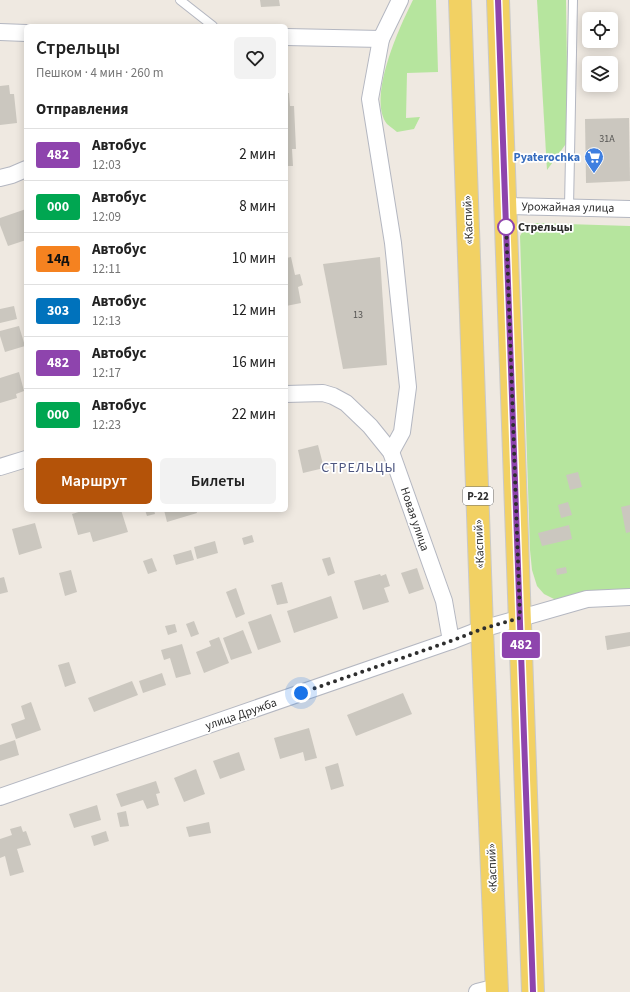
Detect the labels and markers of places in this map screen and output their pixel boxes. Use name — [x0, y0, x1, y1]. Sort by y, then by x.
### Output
supermarket icon: Pyaterochka — [583, 146, 605, 174]
place label: Pyaterochka — [514, 149, 580, 166]
marker: Стрельцы — [497, 218, 515, 236]
place label: Стрельцы — [518, 219, 573, 236]

